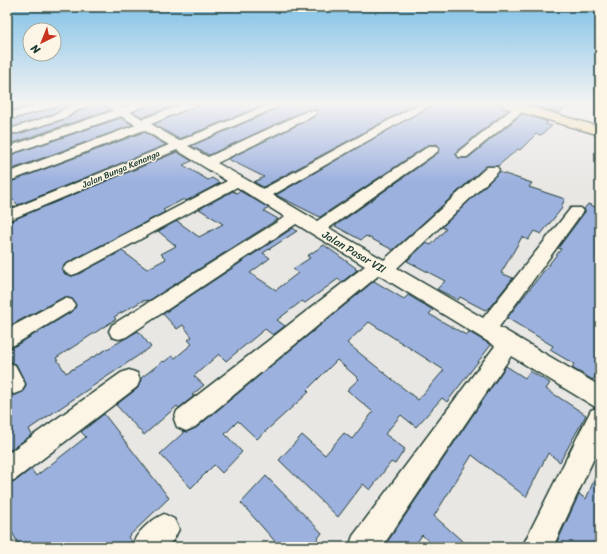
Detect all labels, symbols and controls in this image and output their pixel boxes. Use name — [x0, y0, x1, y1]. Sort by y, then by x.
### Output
north arrow — [22, 22, 62, 62]
text: N — [26, 39, 46, 59]
street label: Jalan Bunga Kenanga — [79, 145, 163, 193]
street label: Jalan Pasar VII — [317, 225, 390, 279]

